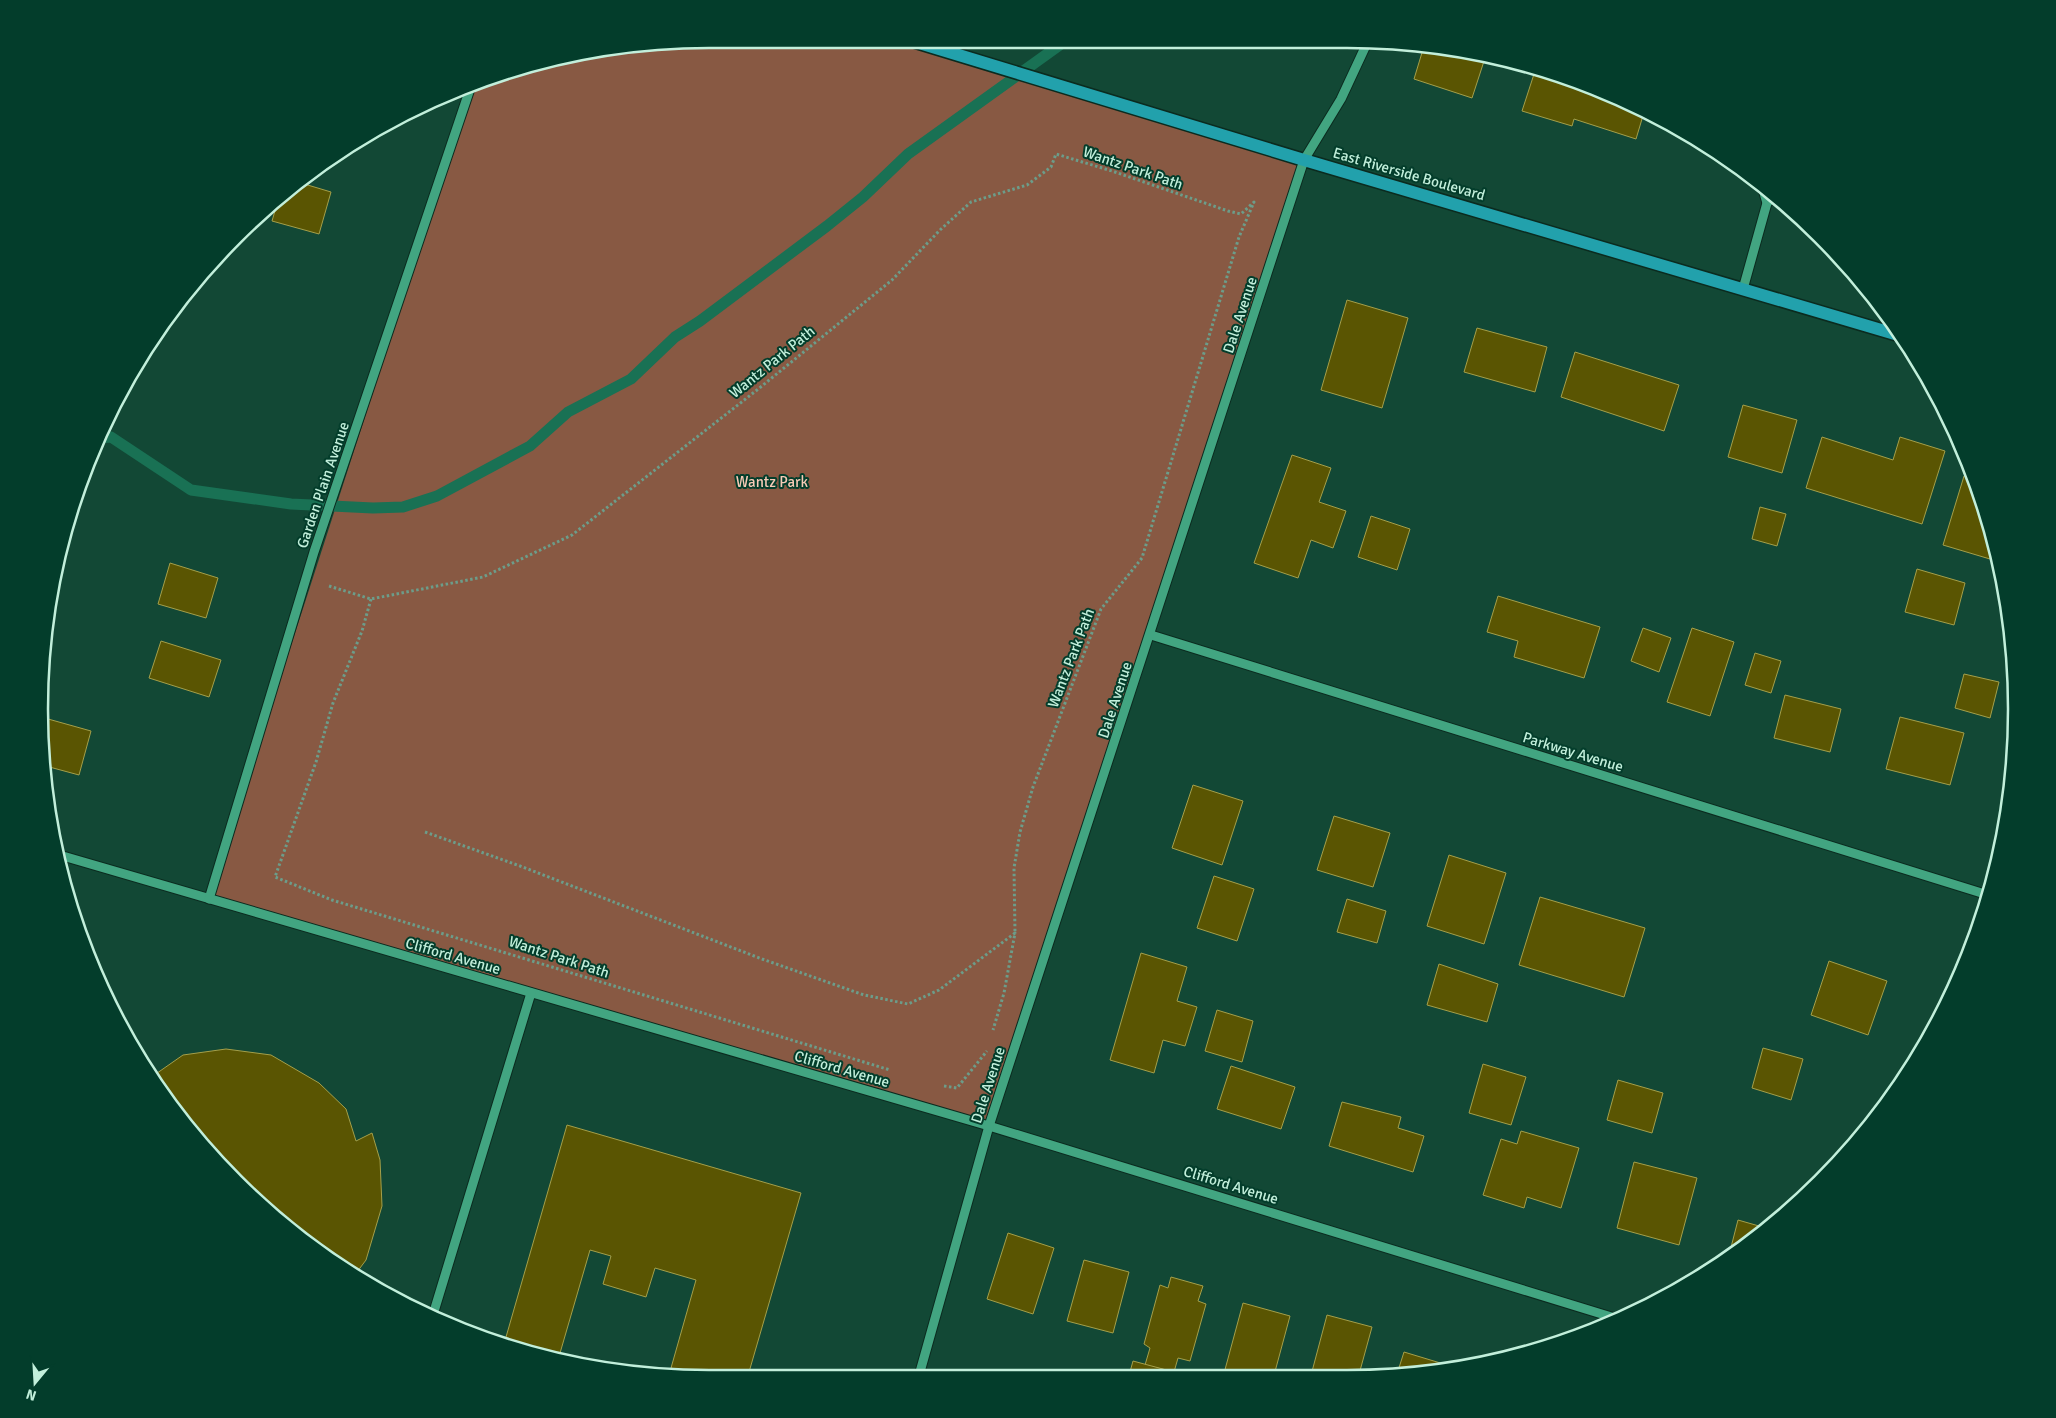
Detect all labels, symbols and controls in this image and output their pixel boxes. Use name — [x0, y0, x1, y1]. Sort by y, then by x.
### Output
street label: Wantz Park Path — [1081, 142, 1185, 194]
street label: East Riverside Boulevard — [1331, 144, 1487, 204]
street label: Dale Avenue — [1219, 275, 1261, 355]
street label: Wantz Park Path — [726, 322, 818, 402]
street label: Garden Plain Avenue — [293, 419, 353, 551]
park label: Wantz Park — [736, 473, 809, 491]
street label: Wantz Park Path — [1044, 606, 1098, 710]
street label: Dale Avenue — [1094, 660, 1136, 740]
street label: Parkway Avenue — [1521, 728, 1625, 776]
street label: Wantz Park Path — [506, 932, 612, 982]
street label: Clifford Avenue — [403, 934, 503, 978]
street label: Dale Avenue — [967, 1045, 1009, 1125]
street label: Clifford Avenue — [792, 1047, 892, 1091]
street label: Clifford Avenue — [1181, 1162, 1281, 1208]
north arrow — [10, 1358, 60, 1408]
text: N — [24, 1385, 38, 1404]

